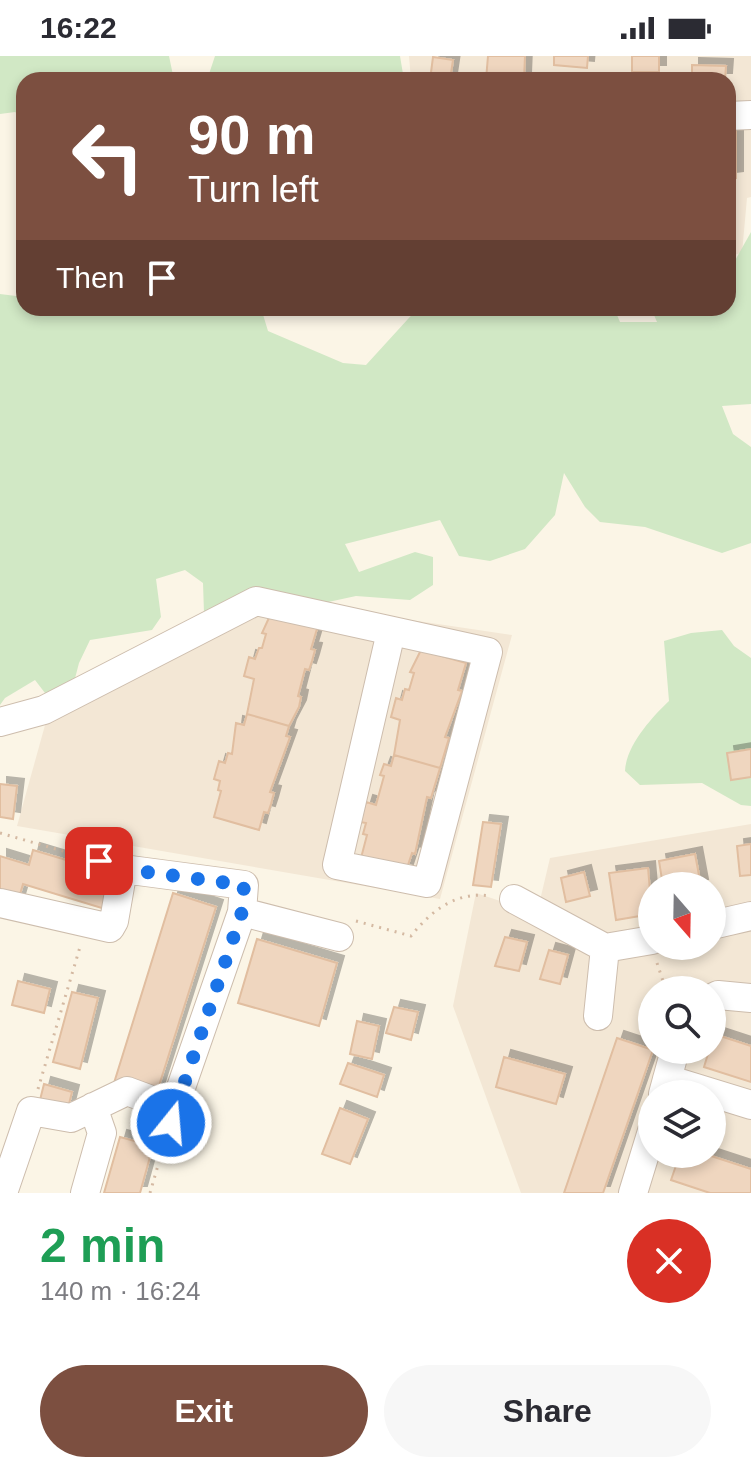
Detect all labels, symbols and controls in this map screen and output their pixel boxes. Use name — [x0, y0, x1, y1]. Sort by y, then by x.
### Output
text: 16:22 — [40, 11, 117, 44]
text: 90 m — [188, 103, 316, 166]
icon: left — [56, 104, 160, 208]
text: Turn left — [188, 169, 319, 210]
icon: arrive — [140, 256, 184, 300]
text: Then — [56, 261, 124, 294]
pin — [65, 827, 133, 895]
icon: arrive — [77, 839, 121, 883]
north arrow — [638, 872, 726, 960]
map controls — [638, 872, 726, 1168]
button: search — [638, 976, 726, 1064]
button: layers — [638, 1080, 726, 1168]
position arrow — [129, 1081, 213, 1165]
text: 2 min — [40, 1219, 165, 1272]
button: close — [627, 1219, 711, 1303]
text: 140 m · 16:24 — [40, 1276, 200, 1306]
button: Exit — [40, 1365, 368, 1457]
button: Share — [384, 1365, 711, 1457]

